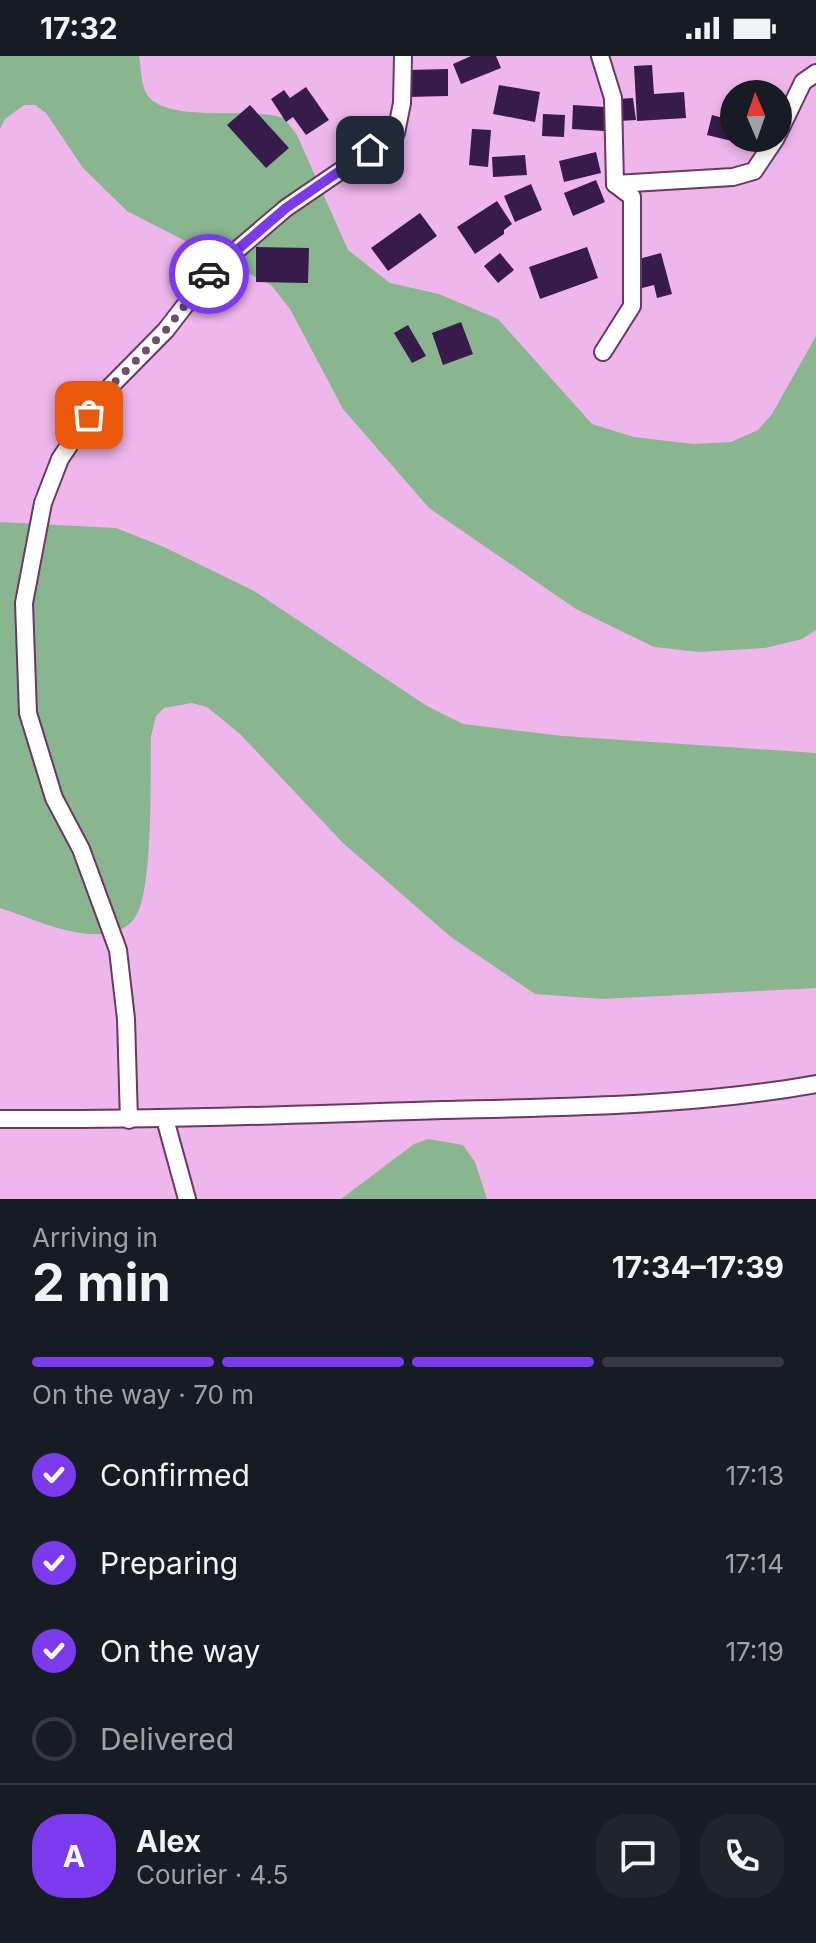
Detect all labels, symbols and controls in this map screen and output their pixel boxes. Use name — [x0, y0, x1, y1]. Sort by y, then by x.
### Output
text: 17:32 — [40, 10, 118, 46]
north arrow — [720, 80, 792, 152]
map controls — [720, 80, 792, 152]
pin — [336, 116, 404, 184]
icon: home — [348, 128, 392, 172]
courier — [169, 234, 249, 314]
icon: car — [187, 252, 231, 296]
pin — [55, 381, 123, 449]
icon: bag — [67, 393, 111, 437]
text: Arriving in — [32, 1222, 158, 1253]
text: 17:34–17:39 — [612, 1249, 784, 1285]
text: 2 min — [32, 1251, 171, 1314]
text: On the way · 70 m — [32, 1379, 254, 1410]
icon: check — [32, 1453, 76, 1497]
text: Confirmed — [100, 1457, 250, 1493]
text: 17:13 — [725, 1460, 784, 1491]
icon: check — [32, 1541, 76, 1585]
text: Preparing — [100, 1545, 238, 1581]
text: 17:14 — [725, 1548, 784, 1579]
icon: check — [32, 1629, 76, 1673]
text: On the way — [100, 1633, 260, 1669]
text: 17:19 — [725, 1636, 784, 1667]
text: Delivered — [100, 1721, 234, 1757]
button: chat — [596, 1814, 680, 1898]
button: phone — [700, 1814, 784, 1898]
text: Alex — [136, 1823, 201, 1859]
text: A — [63, 1838, 85, 1874]
text: Courier · 4.5 — [136, 1859, 288, 1890]

